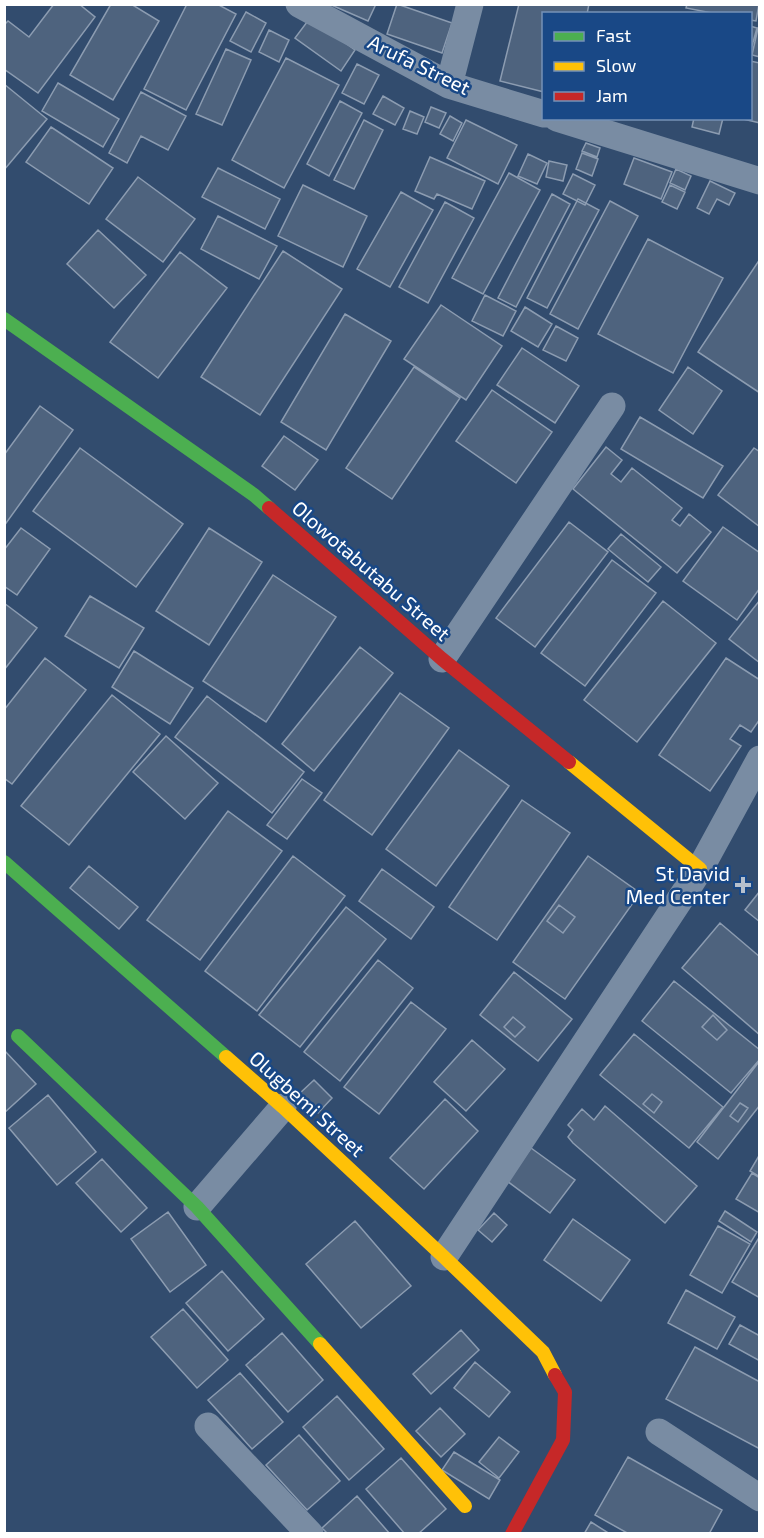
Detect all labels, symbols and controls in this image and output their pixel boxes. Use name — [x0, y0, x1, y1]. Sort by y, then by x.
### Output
legend — [542, 12, 752, 120]
text: Fast — [596, 24, 631, 46]
street label: Arufa Street — [365, 29, 475, 99]
text: Slow — [596, 54, 637, 76]
text: Jam — [596, 84, 628, 106]
street label: Olowotabutabu Street — [288, 495, 456, 646]
place label: St David Med Center — [626, 861, 730, 908]
marker: St David Med Center — [734, 876, 752, 894]
street label: Olugbemi Street — [245, 1045, 370, 1161]

